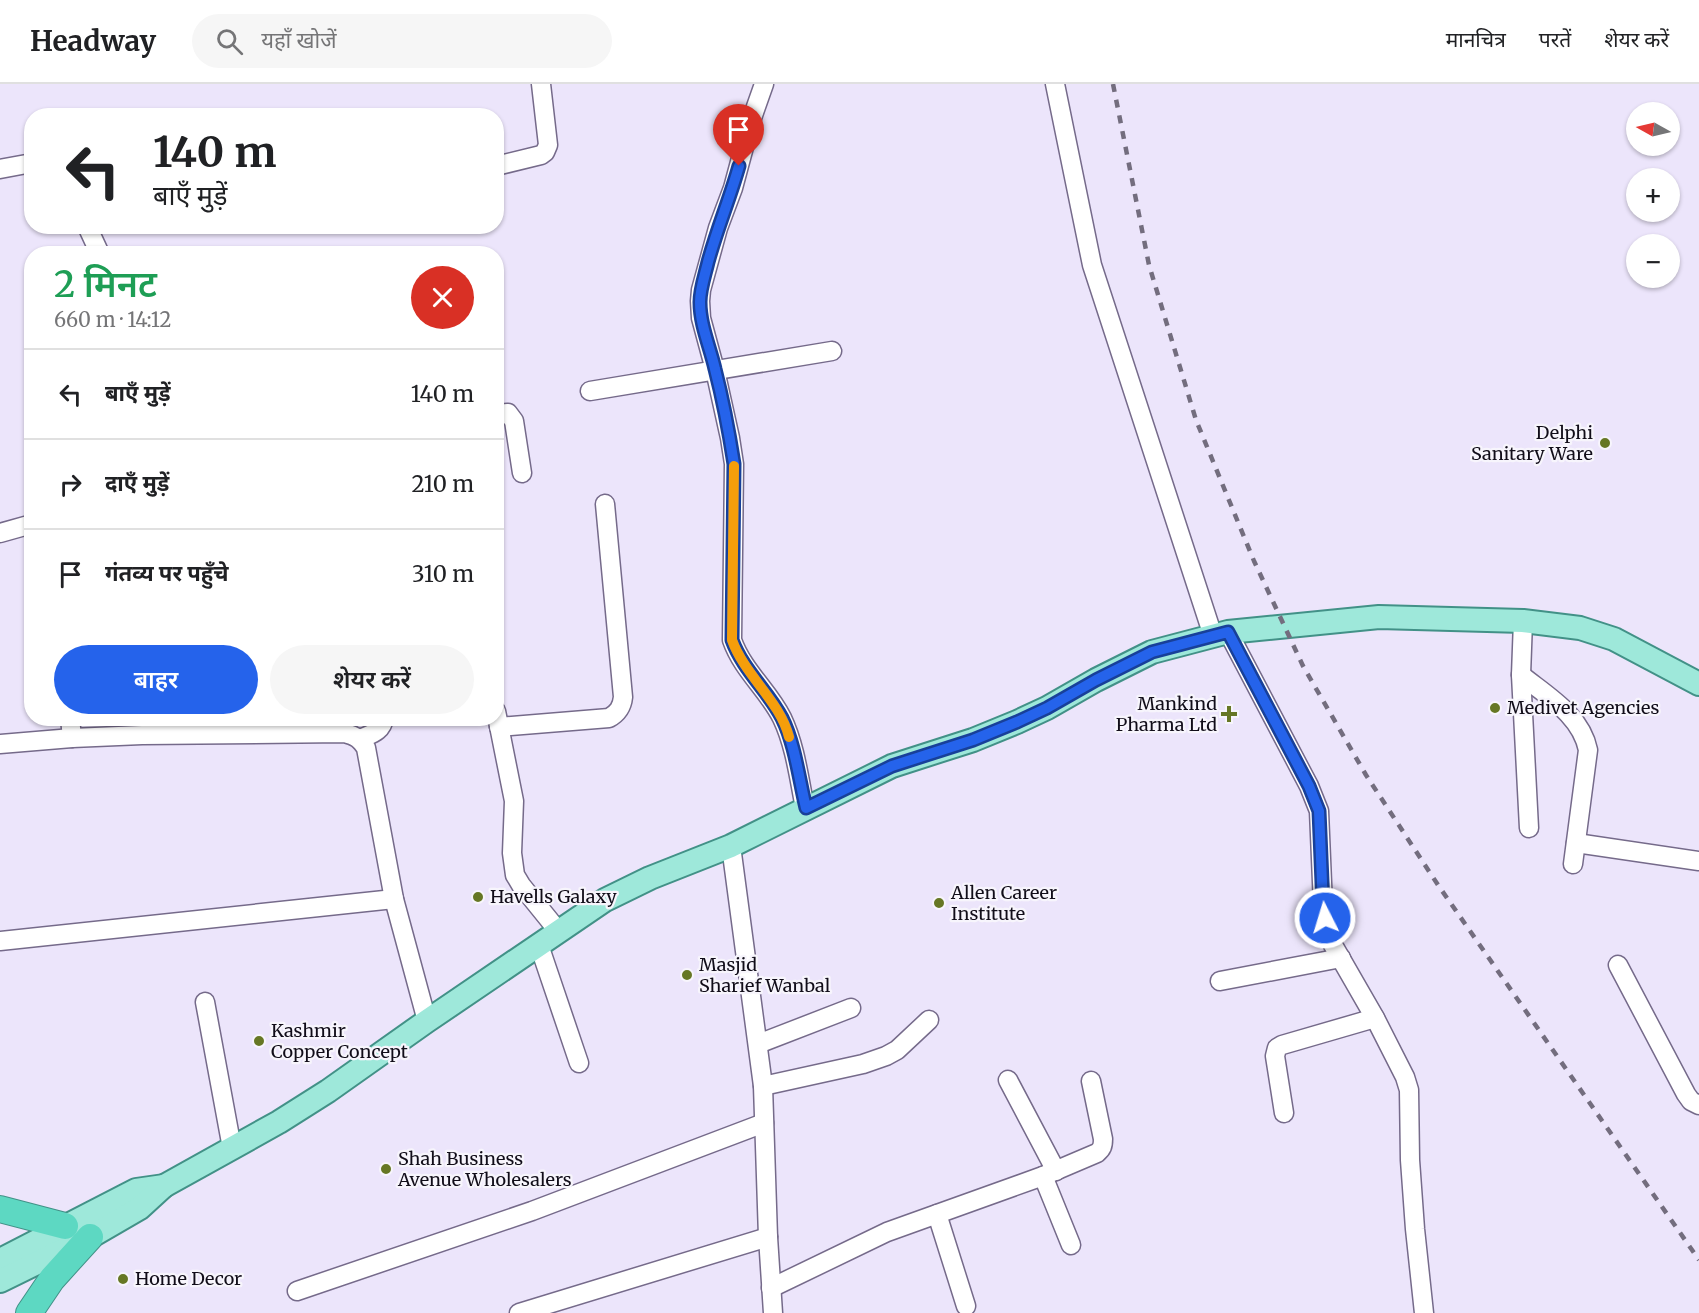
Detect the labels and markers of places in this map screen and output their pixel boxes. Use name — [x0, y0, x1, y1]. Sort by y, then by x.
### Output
pin — [713, 104, 764, 166]
place label: Delphi Sanitary Ware — [1471, 421, 1593, 465]
marker: Delphi Sanitary Ware — [1598, 436, 1612, 450]
place label: Mankind Pharma Ltd — [1116, 692, 1217, 736]
place label: Medivet Agencies — [1507, 696, 1660, 719]
marker: Medivet Agencies — [1488, 701, 1502, 715]
marker: Mankind Pharma Ltd — [1222, 707, 1236, 721]
place label: Allen Career Institute — [950, 881, 1057, 925]
place label: Havells Galaxy — [490, 885, 617, 908]
marker: Havells Galaxy — [471, 890, 485, 904]
marker: Allen Career Institute — [932, 896, 946, 910]
place label: Masjid Sharief Wanbal — [699, 953, 831, 997]
marker: Masjid Sharief Wanbal — [680, 968, 694, 982]
place label: Kashmir Copper Concept — [271, 1019, 408, 1063]
marker: Kashmir Copper Concept — [252, 1034, 266, 1048]
place label: Shah Business Avenue Wholesalers — [397, 1147, 572, 1191]
marker: Shah Business Avenue Wholesalers — [379, 1162, 393, 1176]
place label: Home Decor — [135, 1267, 242, 1290]
marker: Home Decor — [116, 1272, 130, 1286]

